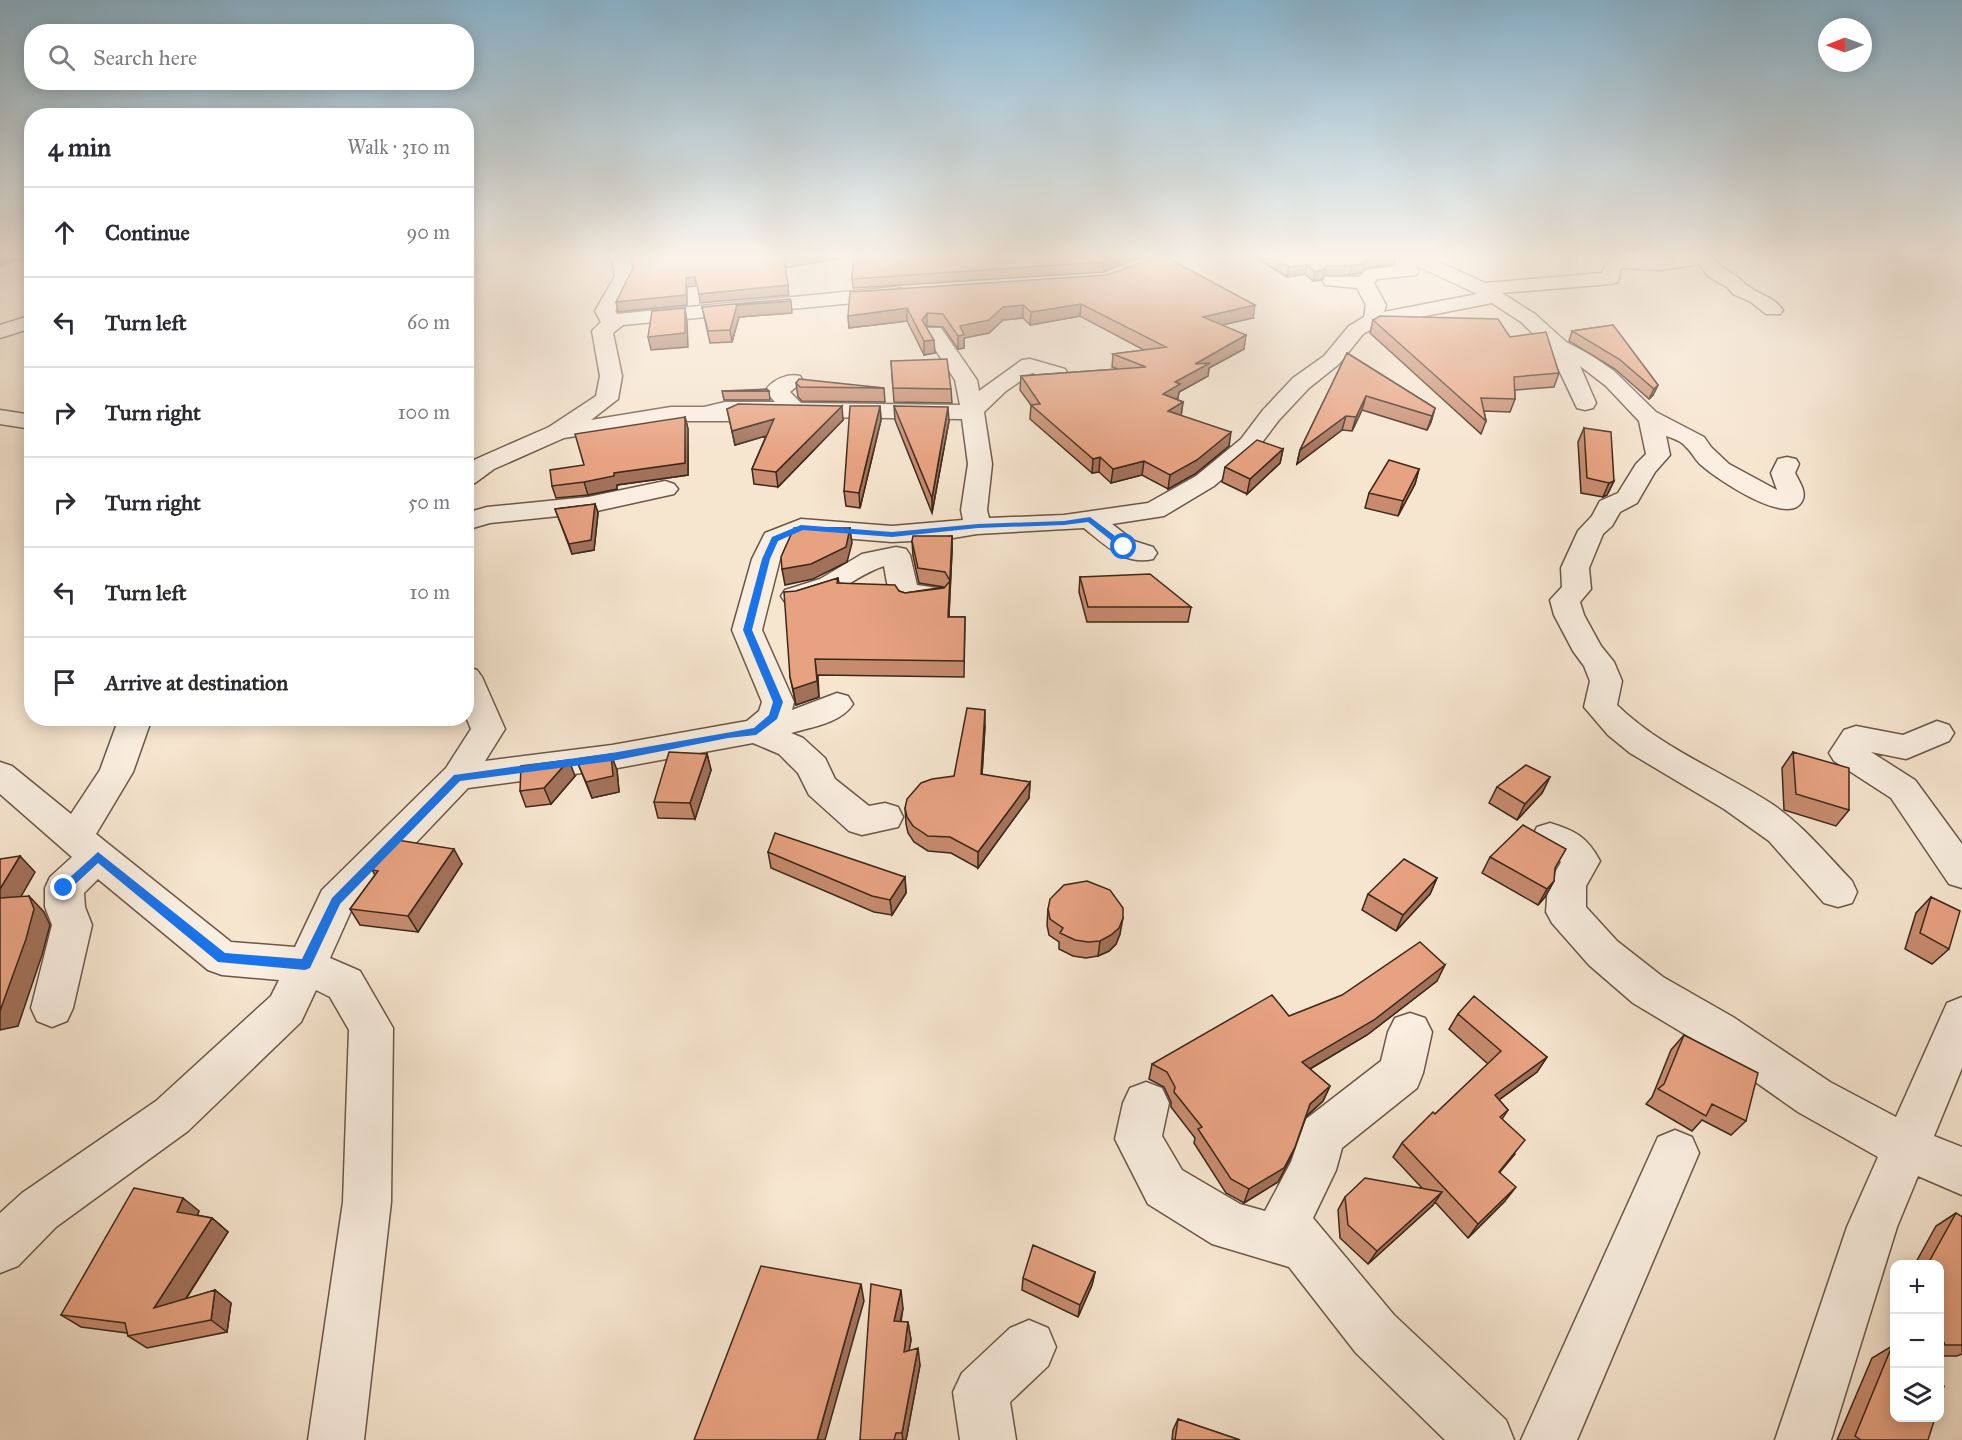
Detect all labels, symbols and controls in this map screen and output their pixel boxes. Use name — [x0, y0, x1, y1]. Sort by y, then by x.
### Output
north arrow — [1818, 18, 1872, 72]
search box — [24, 24, 474, 90]
icon: search — [45, 41, 78, 74]
text: Search here — [93, 44, 197, 71]
text: 4 min — [48, 131, 111, 163]
text: Walk · 310 m — [347, 135, 450, 159]
icon: ahead — [48, 216, 81, 249]
text: Continue — [105, 219, 190, 246]
text: 90 m — [407, 220, 450, 244]
icon: left — [48, 306, 81, 339]
text: Turn left — [105, 309, 187, 336]
text: 60 m — [407, 310, 450, 334]
icon: right — [48, 396, 81, 429]
text: Turn right — [105, 399, 201, 426]
text: 100 m — [398, 400, 450, 424]
icon: right — [48, 486, 81, 519]
text: Turn right — [105, 489, 201, 516]
text: 50 m — [408, 490, 450, 514]
route start — [1110, 533, 1136, 559]
icon: left — [48, 576, 81, 609]
text: Turn left — [105, 579, 187, 606]
text: 10 m — [409, 580, 450, 604]
icon: arrive — [48, 666, 81, 699]
text: Arrive at destination — [105, 669, 288, 696]
route end — [50, 874, 76, 900]
map controls — [1890, 1260, 1944, 1422]
button: + — [1890, 1260, 1944, 1314]
button: − — [1890, 1314, 1944, 1368]
button: layers — [1890, 1368, 1944, 1422]

